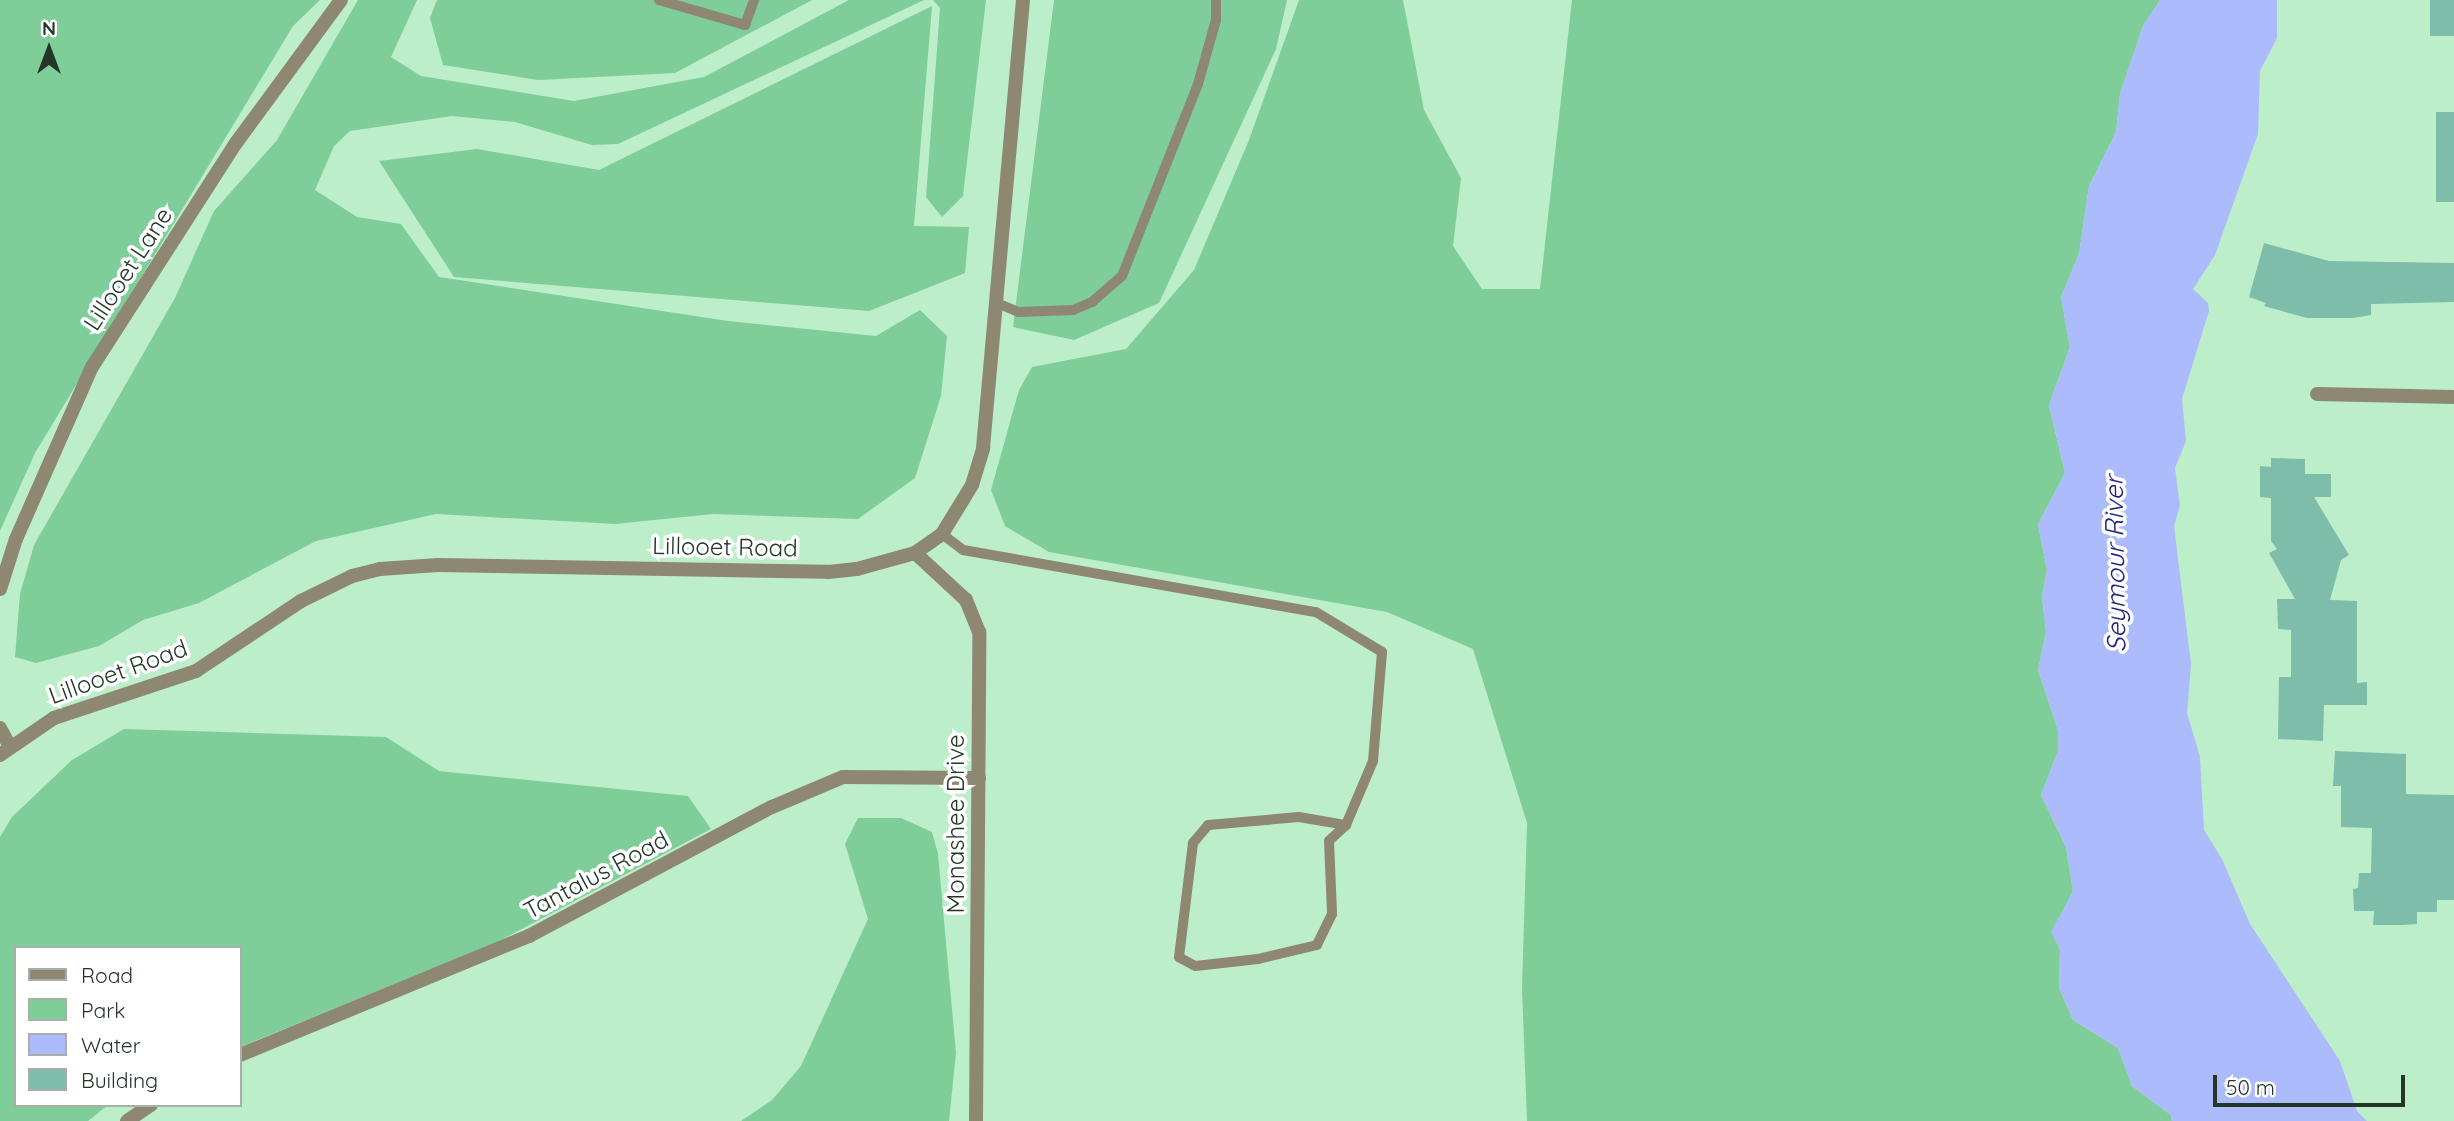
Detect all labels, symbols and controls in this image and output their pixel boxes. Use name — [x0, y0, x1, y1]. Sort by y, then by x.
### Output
north arrow — [14, 14, 84, 84]
text: N — [42, 16, 56, 40]
street label: Lillooet Lane — [78, 202, 178, 336]
water label: Seymour River — [2098, 475, 2132, 653]
street label: Lillooet Road — [652, 531, 798, 563]
street label: Lillooet Road — [45, 634, 191, 710]
street label: Monashee Drive — [942, 734, 970, 914]
street label: Tantalus Road — [519, 825, 673, 925]
legend — [14, 946, 242, 1107]
text: Road — [81, 962, 133, 988]
text: Park — [81, 997, 125, 1023]
text: Water — [81, 1032, 141, 1058]
scale bar — [2216, 1062, 2408, 1106]
text: Building — [81, 1067, 158, 1093]
text: 50 m — [2226, 1074, 2275, 1100]

